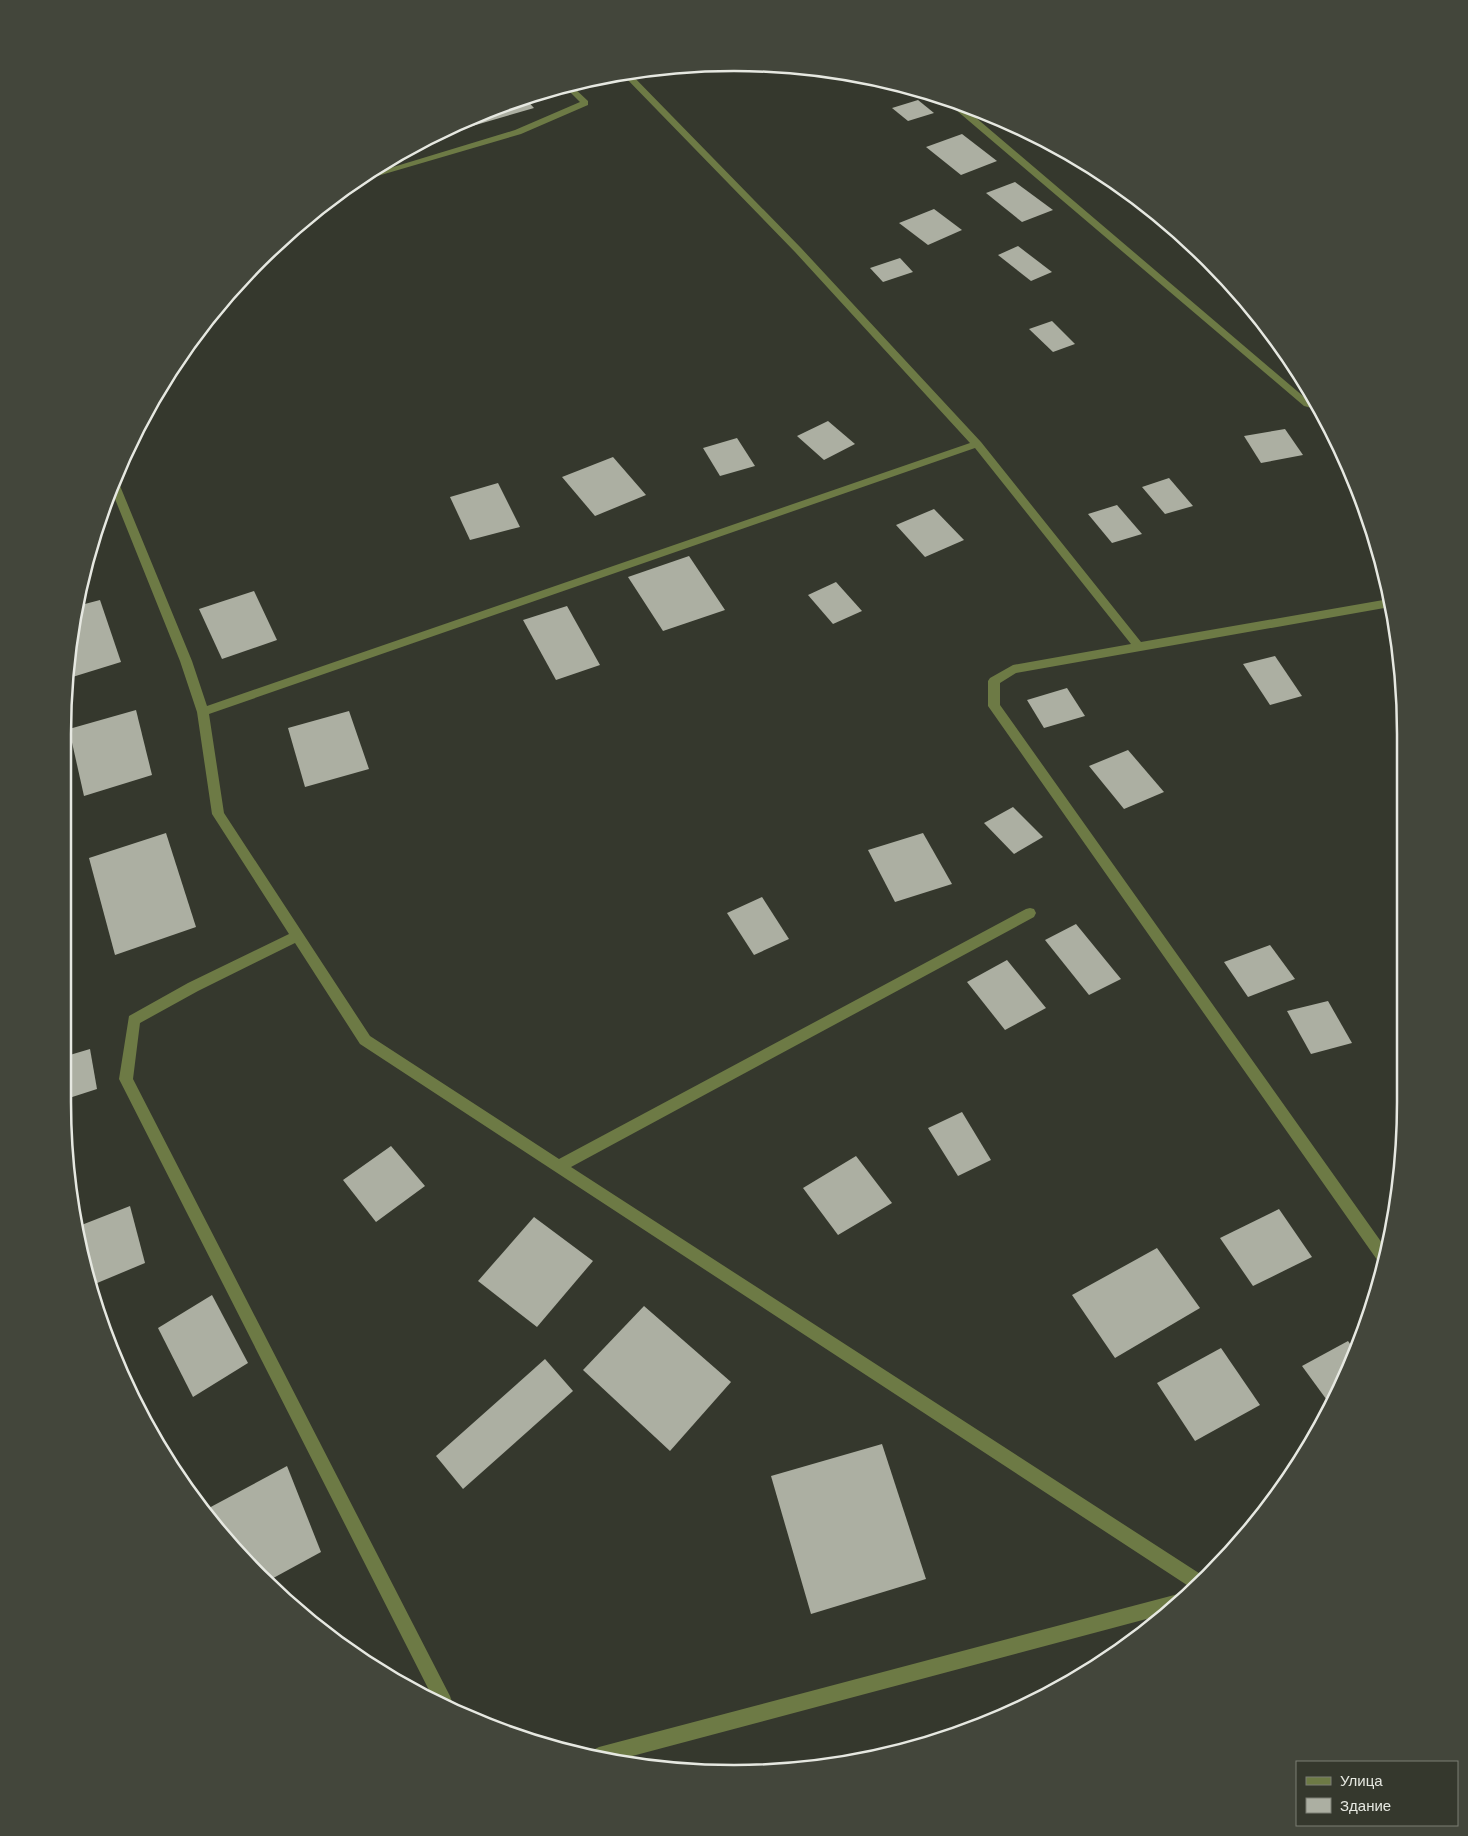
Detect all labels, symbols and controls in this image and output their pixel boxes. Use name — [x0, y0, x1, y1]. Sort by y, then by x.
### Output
legend — [1296, 1761, 1458, 1826]
text: Улица — [1340, 1772, 1383, 1789]
text: Здание — [1340, 1797, 1391, 1814]

